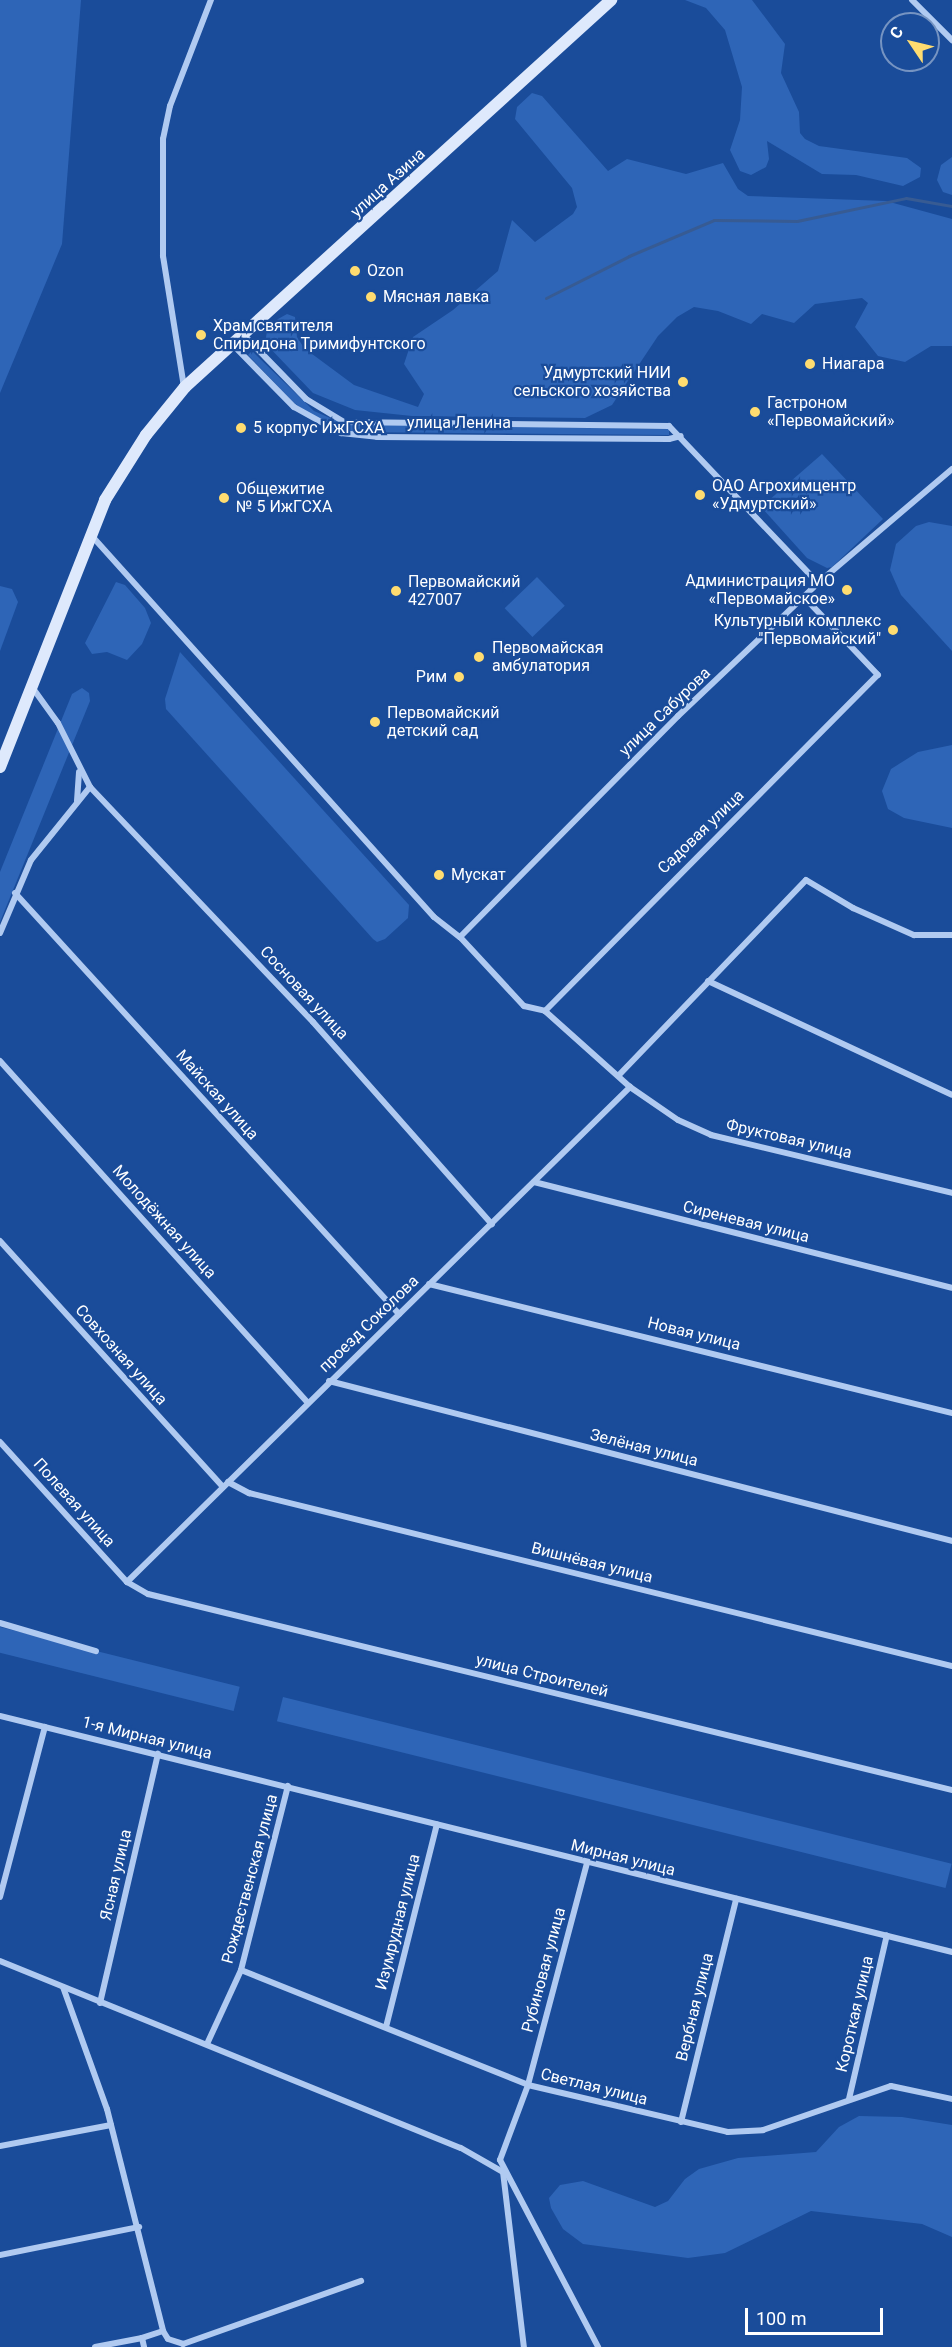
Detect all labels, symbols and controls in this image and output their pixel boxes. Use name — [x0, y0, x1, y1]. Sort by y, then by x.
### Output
north arrow — [880, 12, 940, 72]
text: С — [886, 23, 907, 42]
street label: улица Азина — [347, 145, 429, 221]
place label: Ozon — [367, 261, 404, 281]
marker: Ozon — [348, 264, 362, 278]
place label: Мясная лавка — [383, 287, 489, 307]
marker: Мясная лавка — [364, 290, 378, 304]
place label: Храм святителя Спиридона Тримифунтского — [213, 316, 426, 354]
marker: Храм святителя Спиридона Тримифунтского — [194, 328, 208, 342]
place label: Ниагара — [822, 354, 884, 374]
marker: Ниагара — [803, 357, 817, 371]
place label: Удмуртский НИИ сельского хозяйства — [514, 363, 671, 401]
marker: Удмуртский НИИ сельского хозяйства — [676, 375, 690, 389]
place label: Гастроном «Первомайский» — [767, 393, 894, 431]
marker: Гастроном «Первомайский» — [748, 405, 762, 419]
street label: улица Ленина — [407, 413, 511, 433]
place label: 5 корпус ИжГСХА — [253, 418, 385, 438]
marker: 5 корпус ИжГСХА — [234, 421, 248, 435]
place label: ОАО Агрохимцентр «Удмуртский» — [712, 476, 856, 514]
place label: Общежитие № 5 ИжГСХА — [236, 479, 332, 517]
marker: ОАО Агрохимцентр «Удмуртский» — [693, 488, 707, 502]
marker: Общежитие № 5 ИжГСХА — [217, 491, 231, 505]
place label: Администрация МО «Первомайское» — [685, 571, 835, 609]
place label: Первомайский 427007 — [408, 572, 520, 610]
marker: Администрация МО «Первомайское» — [840, 583, 854, 597]
marker: Первомайский 427007 — [389, 584, 403, 598]
place label: Культурный комплекс "Первомайский" — [714, 611, 881, 649]
marker: Культурный комплекс "Первомайский" — [886, 623, 900, 637]
place label: Первомайская амбулатория — [492, 638, 603, 676]
marker: Первомайская амбулатория — [470, 648, 488, 666]
street label: улица Сабурова — [615, 664, 715, 760]
place label: Рим — [416, 667, 447, 687]
marker: Рим — [452, 670, 466, 684]
place label: Первомайский детский сад — [387, 703, 499, 741]
marker: Первомайский детский сад — [368, 715, 382, 729]
street label: Садовая улица — [654, 786, 748, 878]
place label: Мускат — [451, 865, 506, 885]
marker: Мускат — [432, 868, 446, 882]
street label: Сосновая улица — [256, 942, 352, 1044]
street label: Майская улица — [172, 1046, 262, 1144]
street label: Фруктовая улица — [724, 1115, 854, 1163]
street label: Молодёжная улица — [108, 1161, 220, 1283]
street label: Сиреневая улица — [681, 1197, 811, 1247]
street label: проезд Соколова — [315, 1272, 423, 1376]
street label: Совхозная улица — [71, 1301, 171, 1409]
street label: Новая улица — [646, 1313, 742, 1355]
street label: Зелёная улица — [588, 1425, 700, 1471]
street label: Полевая улица — [29, 1455, 119, 1551]
street label: Вишнёвая улица — [529, 1539, 655, 1587]
street label: улица Строителей — [474, 1650, 610, 1702]
street label: 1-я Мирная улица — [80, 1713, 214, 1763]
street label: Рождественская улица — [218, 1792, 282, 1966]
street label: Ясная улица — [96, 1827, 136, 1923]
street label: Мирная улица — [569, 1836, 677, 1880]
street label: Изумрудная улица — [372, 1852, 424, 1992]
street label: Рубиновая улица — [518, 1905, 570, 2035]
street label: Вербная улица — [672, 1951, 718, 2063]
street label: Короткая улица — [832, 1954, 878, 2074]
street label: Светлая улица — [538, 2064, 650, 2110]
scale bar — [748, 2296, 886, 2334]
text: 100 m — [756, 2308, 807, 2329]

